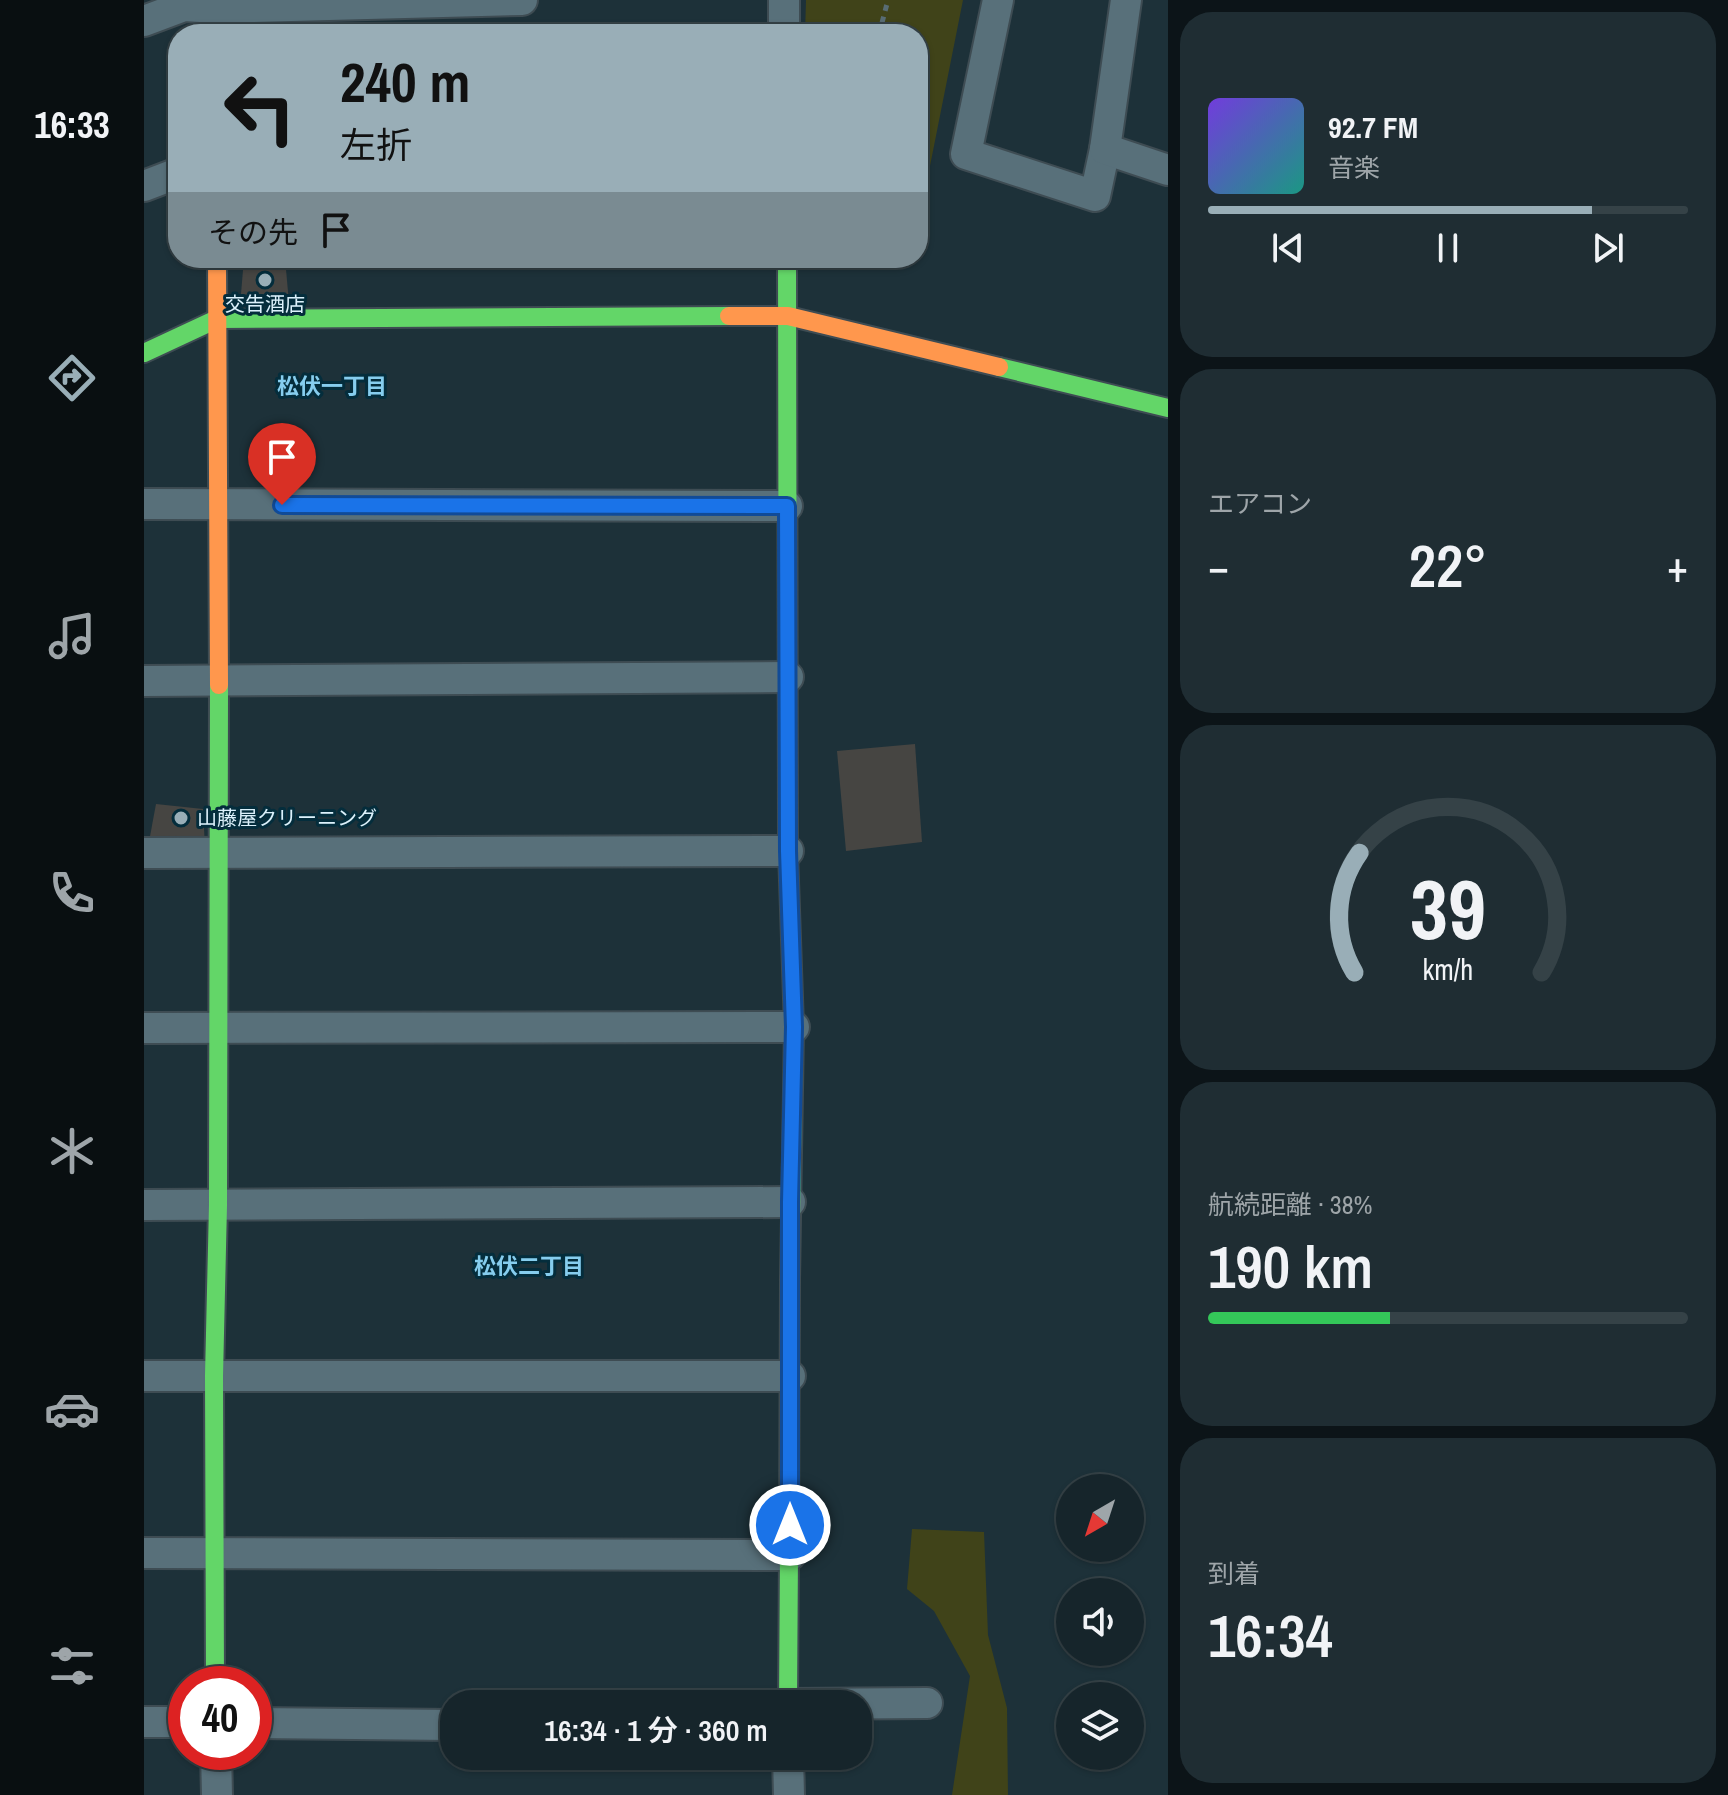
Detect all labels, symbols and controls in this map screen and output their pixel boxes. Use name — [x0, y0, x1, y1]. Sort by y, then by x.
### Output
text: 240 m — [340, 44, 470, 119]
icon: left — [208, 56, 312, 160]
text: 16:33 — [34, 101, 110, 149]
text: 92.7 FM — [1328, 107, 1418, 147]
text: 左折 — [340, 121, 412, 169]
text: 音楽 — [1328, 150, 1380, 185]
icon: arrive — [314, 208, 358, 252]
text: その先 — [208, 212, 298, 252]
icon: previous — [1266, 226, 1310, 270]
icon: pause — [1426, 226, 1470, 270]
icon: next — [1586, 226, 1630, 270]
marker: 交告酒店 — [256, 271, 274, 289]
place label: 交告酒店 — [225, 290, 305, 317]
icon: directions — [44, 350, 100, 406]
district label: 松伏一丁目 — [277, 371, 387, 401]
pin — [248, 423, 316, 505]
icon: arrive — [260, 435, 304, 479]
text: エアコン — [1208, 486, 1312, 521]
text: 22° — [1409, 525, 1487, 606]
text: − — [1208, 536, 1229, 596]
text: + — [1667, 536, 1688, 596]
icon: music — [44, 608, 100, 664]
place label: 山藤屋クリーニング — [197, 804, 377, 831]
marker: 山藤屋クリーニング — [172, 809, 190, 827]
text: 39 — [1410, 853, 1486, 965]
icon: phone — [44, 865, 100, 921]
text: km/h — [1423, 951, 1473, 990]
icon: climate — [44, 1123, 100, 1179]
text: 航続距離 · 38% — [1208, 1187, 1372, 1222]
text: 190 km — [1208, 1226, 1373, 1307]
district label: 松伏二丁目 — [474, 1251, 584, 1281]
icon: car — [44, 1381, 100, 1437]
north arrow — [1056, 1474, 1144, 1562]
map controls — [1056, 1474, 1144, 1770]
position arrow — [748, 1483, 832, 1567]
text: 到着 — [1208, 1556, 1260, 1591]
button: sound — [1056, 1578, 1144, 1666]
text: 16:34 — [1208, 1595, 1333, 1676]
icon: filters — [44, 1638, 100, 1694]
speed limit sign: 40 — [168, 1666, 272, 1770]
button: layers — [1056, 1682, 1144, 1770]
text: 16:34 · 1 分 · 360 m — [544, 1710, 768, 1750]

